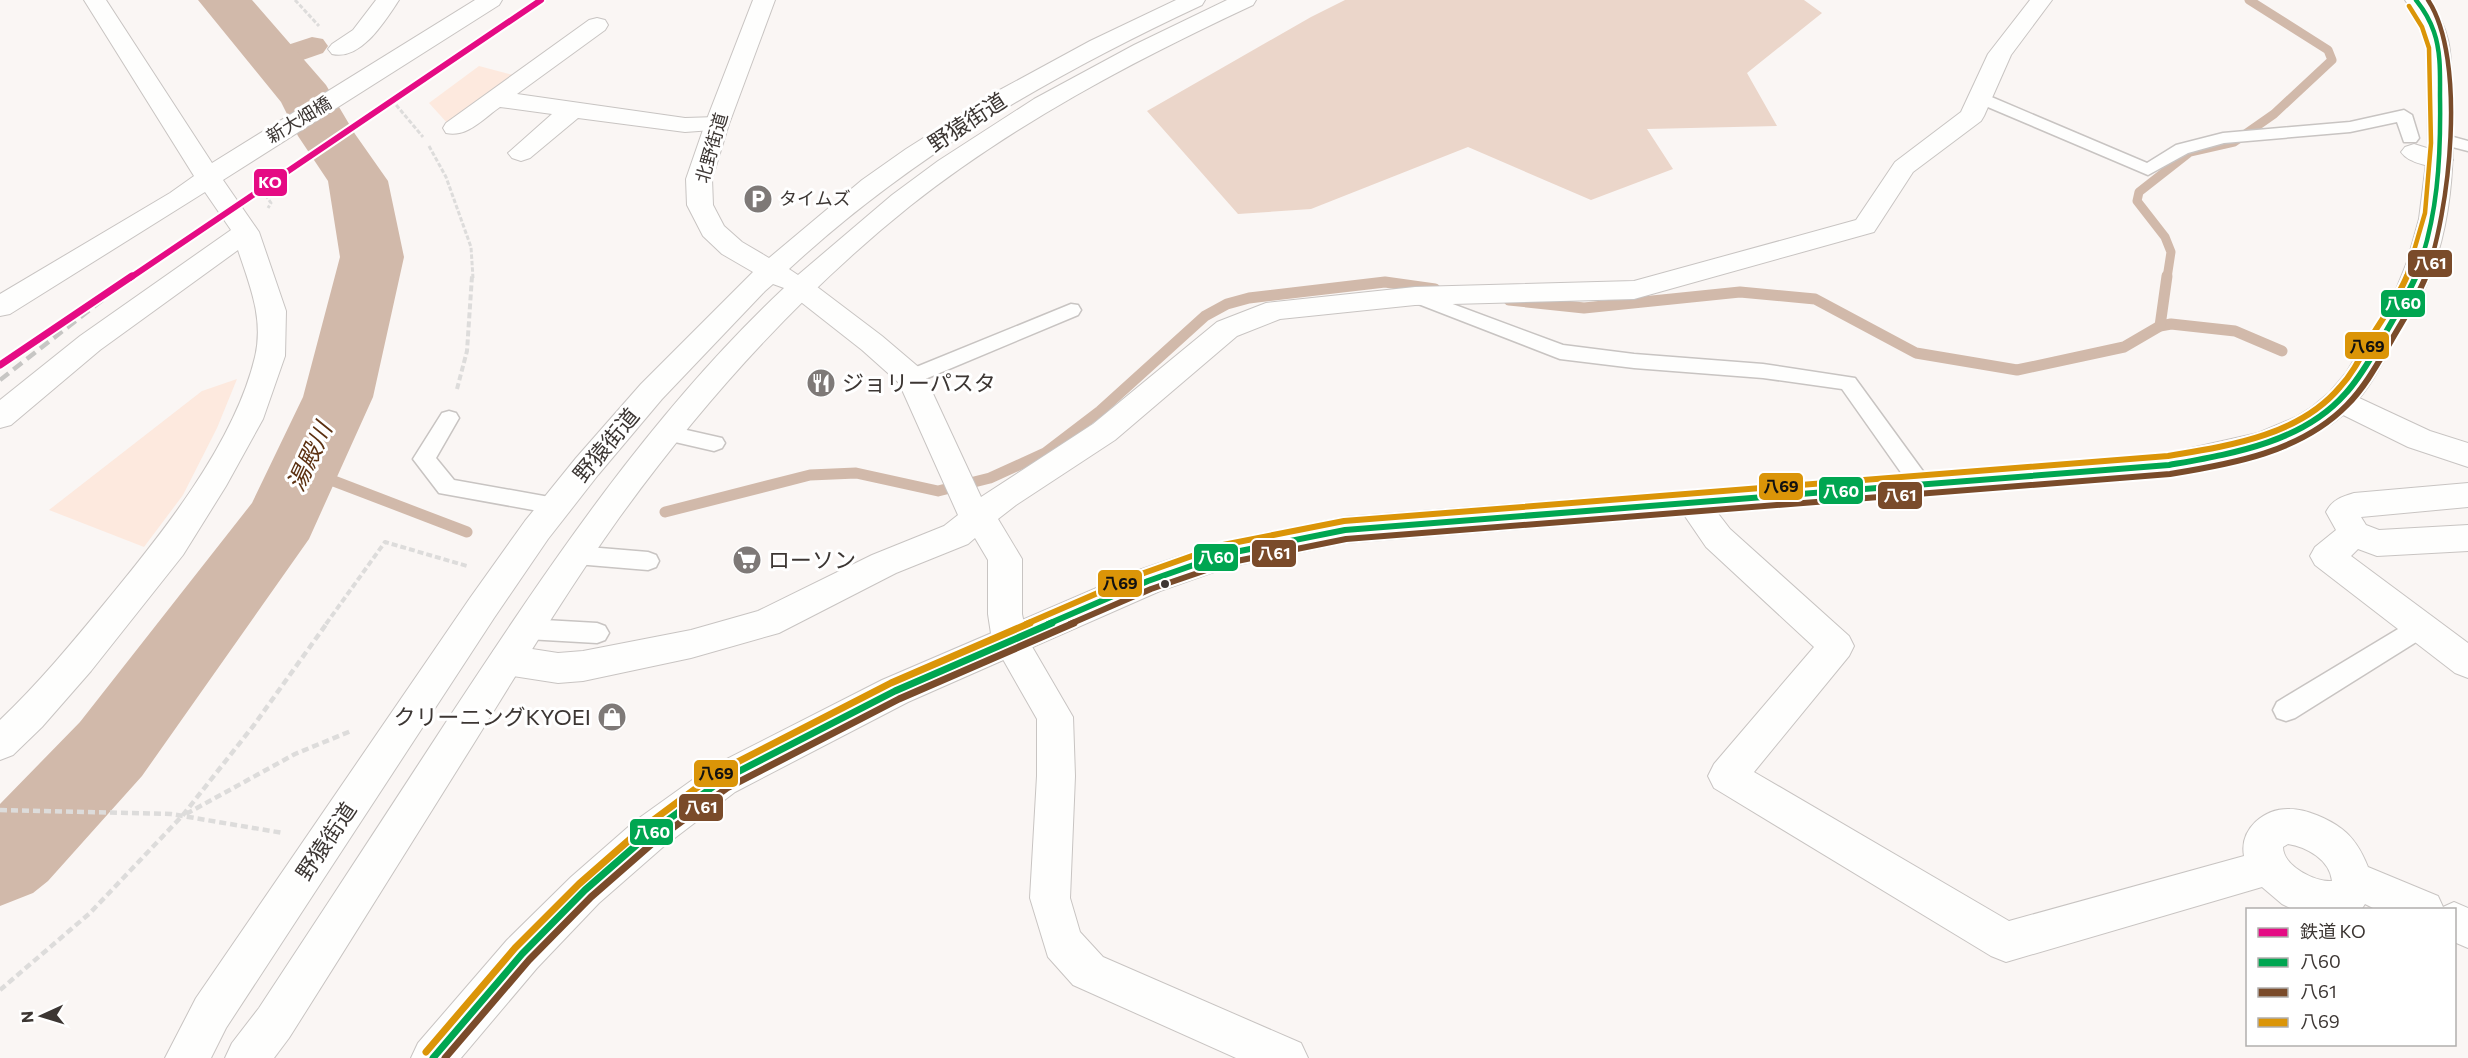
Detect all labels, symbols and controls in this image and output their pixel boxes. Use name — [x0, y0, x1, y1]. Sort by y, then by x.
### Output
street label: 野猿街道 — [922, 86, 1011, 157]
street label: 新大畑橋 — [262, 91, 335, 147]
street label: 北野街道 — [691, 110, 732, 185]
line badge: KO — [253, 168, 288, 197]
text: KO — [258, 172, 282, 191]
parking icon: タイムズ — [742, 183, 774, 215]
place label: タイムズ — [779, 187, 851, 209]
line badge: 八61 — [2407, 249, 2453, 278]
text: 八61 — [2413, 253, 2447, 272]
line badge: 八60 — [2380, 289, 2426, 318]
text: 八60 — [2385, 293, 2421, 312]
line badge: 八69 — [2344, 331, 2390, 360]
text: 八69 — [2349, 336, 2385, 355]
restaurant icon: ジョリーパスタ — [805, 367, 837, 399]
place label: ジョリーパスタ — [842, 369, 996, 396]
street label: 野猿街道 — [567, 402, 644, 487]
water label: 湯殿川 — [280, 415, 338, 495]
line badge: 八69 — [1758, 472, 1804, 501]
text: 八69 — [1763, 476, 1799, 495]
line badge: 八60 — [1818, 476, 1864, 505]
text: 八60 — [1823, 481, 1859, 500]
line badge: 八61 — [1877, 481, 1923, 510]
text: 八61 — [1883, 485, 1917, 504]
line badge: 八61 — [1251, 539, 1297, 568]
line badge: 八60 — [1193, 543, 1239, 572]
text: 八61 — [1257, 543, 1291, 562]
supermarket icon: ローソン — [731, 544, 763, 576]
place label: ローソン — [768, 546, 856, 573]
text: 八60 — [1198, 547, 1234, 566]
line badge: 八69 — [1097, 569, 1143, 598]
text: 八69 — [1102, 573, 1138, 592]
unlabelled marker — [1159, 578, 1171, 590]
shop icon: クリーニングKYOEI — [596, 701, 628, 733]
place label: クリーニングKYOEI — [394, 703, 591, 730]
line badge: 八69 — [693, 759, 739, 788]
text: 八69 — [698, 763, 734, 782]
line badge: 八61 — [678, 793, 724, 822]
street label: 野猿街道 — [290, 797, 361, 885]
text: 八61 — [684, 797, 718, 816]
line badge: 八60 — [629, 818, 674, 846]
text: 八60 — [634, 822, 670, 841]
legend — [2246, 908, 2456, 1046]
text: 鉄道 KO — [2300, 920, 2366, 942]
text: 八60 — [2300, 950, 2341, 972]
text: 八61 — [2300, 980, 2337, 1002]
north arrow — [12, 986, 72, 1046]
text: N — [17, 1010, 36, 1024]
text: 八69 — [2300, 1010, 2340, 1032]

